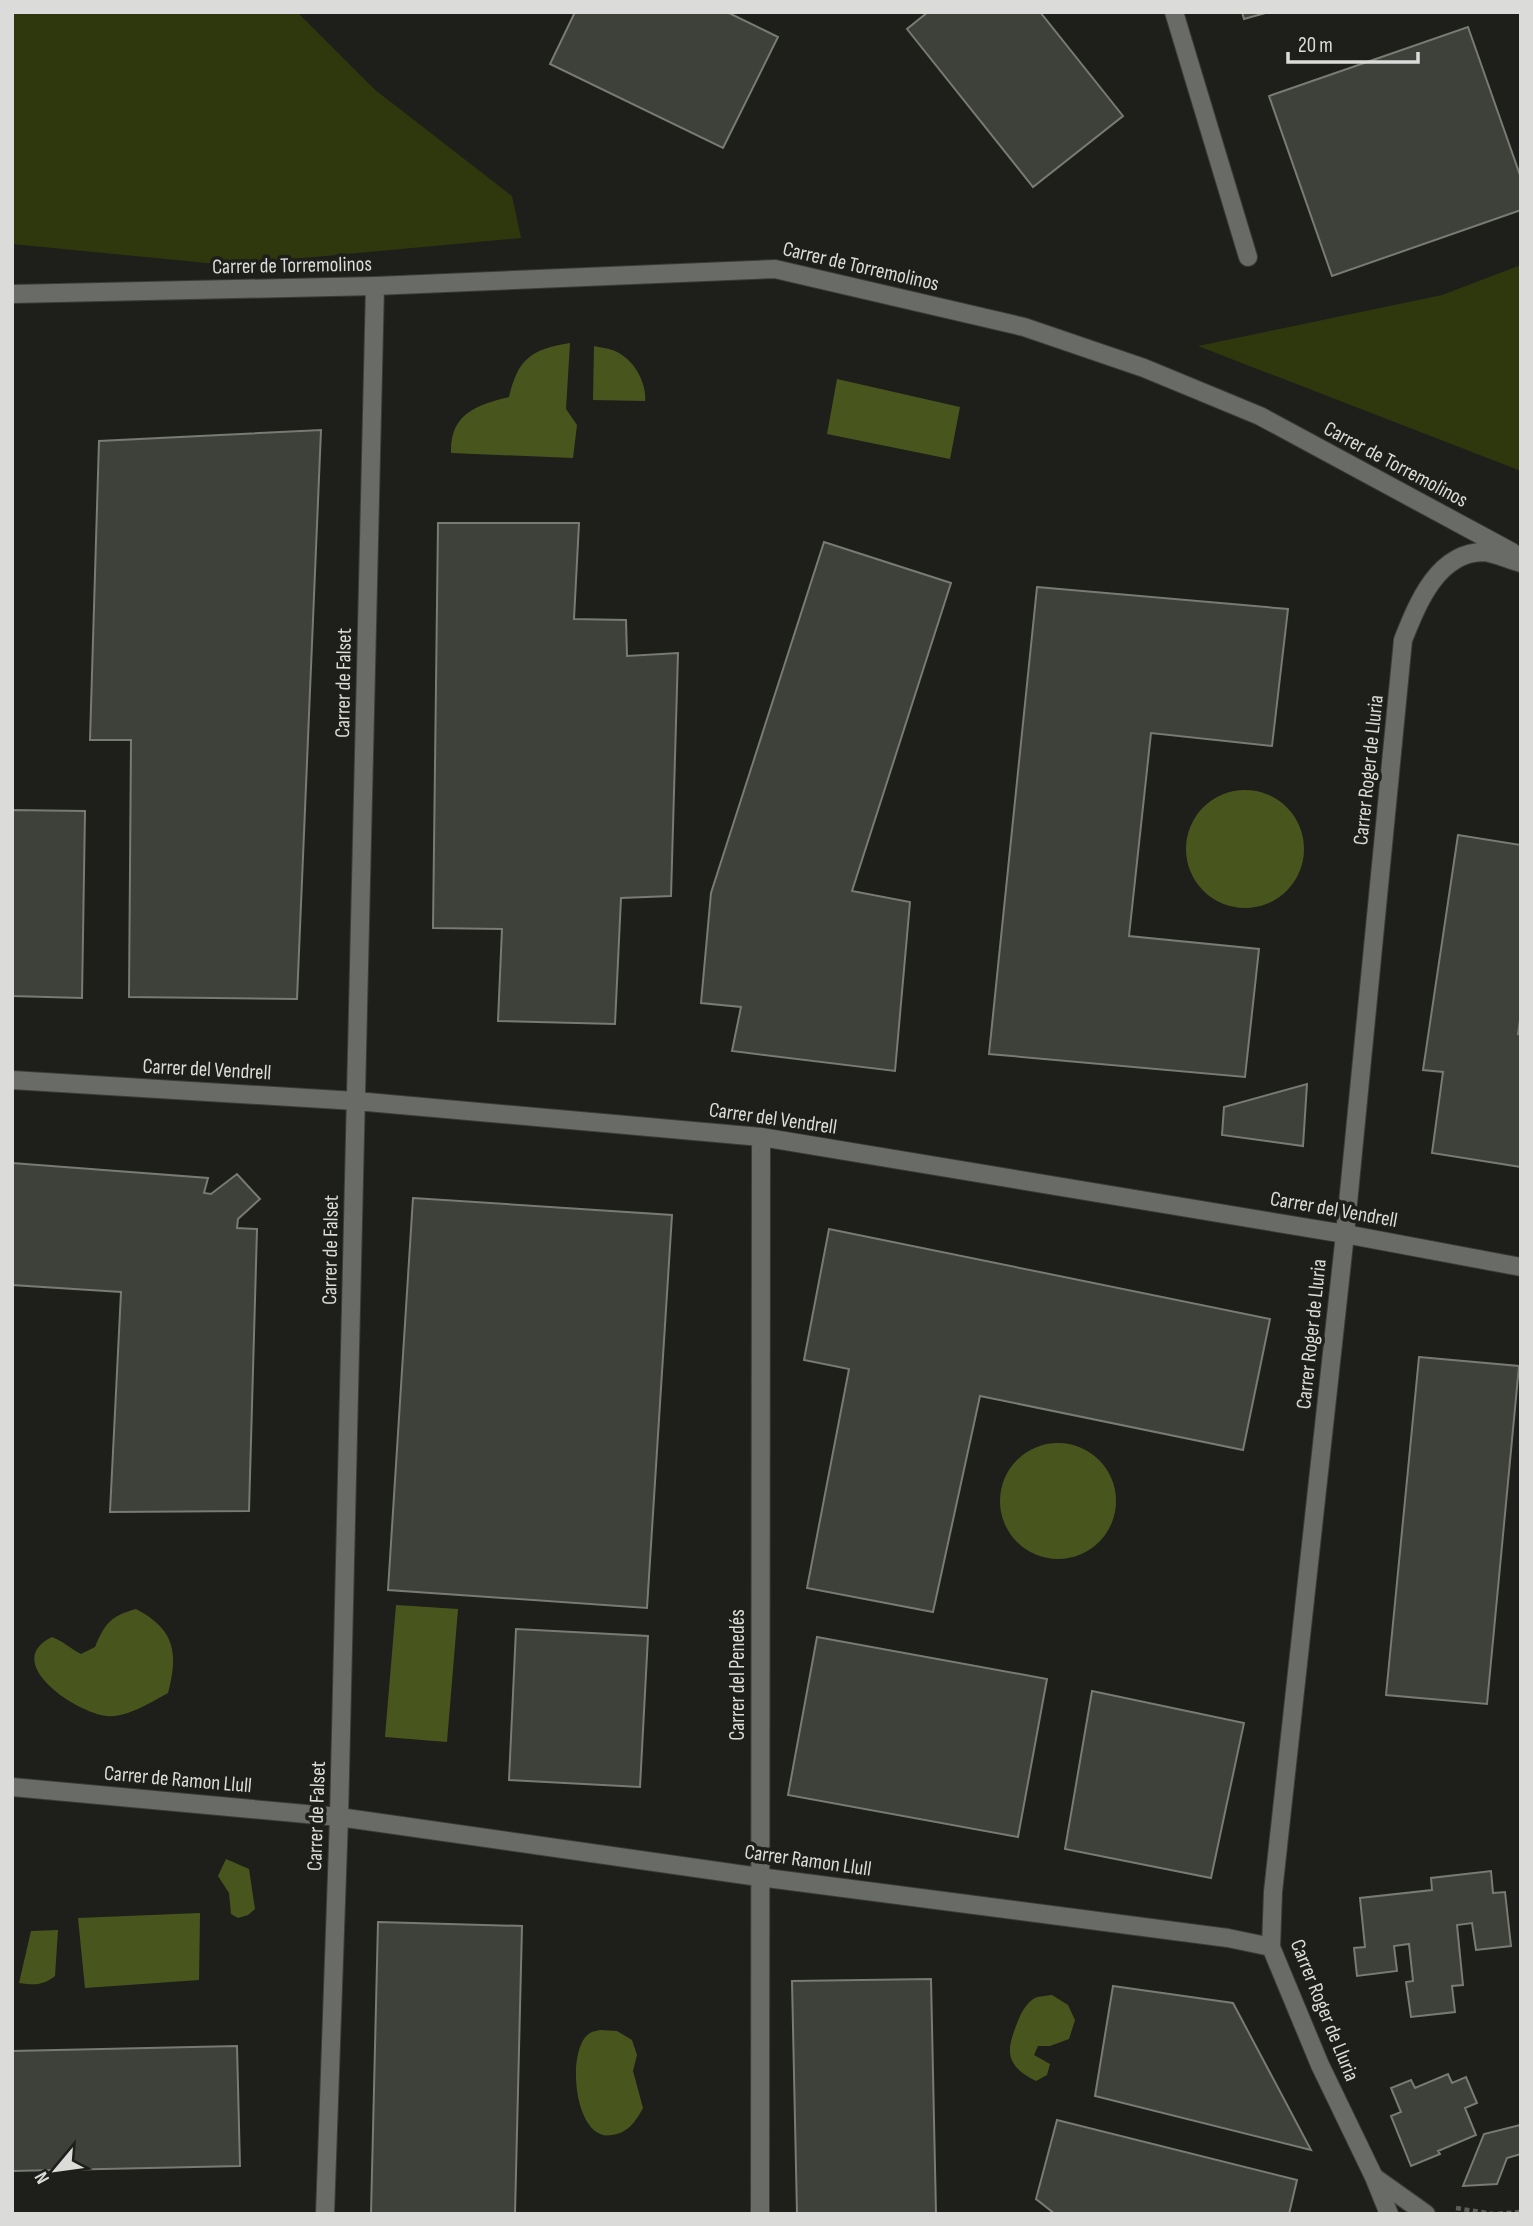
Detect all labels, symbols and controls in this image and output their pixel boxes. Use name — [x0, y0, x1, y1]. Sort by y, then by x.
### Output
scale bar — [1288, 21, 1418, 65]
text: 20 m — [1298, 33, 1333, 58]
street label: Carrer de Torremolinos — [780, 236, 941, 297]
street label: Carrer de Torremolinos — [212, 252, 372, 279]
street label: Carrer de Torremolinos — [1319, 416, 1472, 513]
street label: Carrer de Falset — [330, 628, 357, 738]
street label: Carrer Roger de Lluria — [1348, 694, 1389, 846]
street label: Carrer del Vendrell — [142, 1054, 272, 1085]
street label: Carrer del Vendrell — [707, 1097, 838, 1140]
street label: Carrer del Vendrell — [1268, 1186, 1400, 1233]
street label: Carrer de Falset — [317, 1195, 344, 1305]
street label: Carrer Roger de Lluria — [1291, 1258, 1332, 1410]
street label: Carrer del Penedés — [725, 1609, 750, 1741]
street label: Carrer de Ramon Llull — [103, 1761, 253, 1798]
street label: Carrer de Falset — [302, 1761, 331, 1871]
street label: Carrer Ramon Llull — [743, 1839, 873, 1882]
street label: Carrer Roger de Lluria — [1285, 1936, 1364, 2085]
north arrow — [21, 2135, 91, 2205]
text: N — [30, 2167, 55, 2188]

